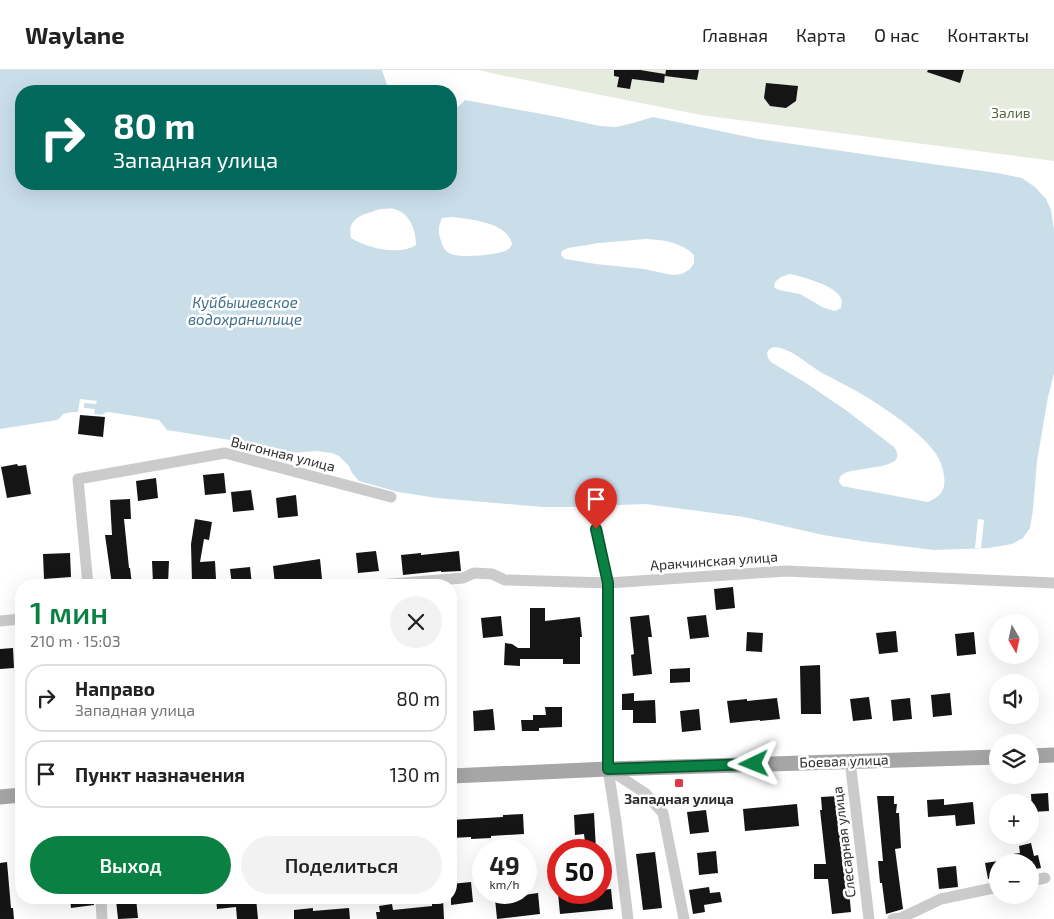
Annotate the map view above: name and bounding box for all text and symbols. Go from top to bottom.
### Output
text: Waylane [25,20,125,49]
text: Главная [702,24,768,46]
text: Карта [796,24,846,46]
text: О нас [874,24,919,46]
text: Контакты [947,24,1029,46]
text: 80 m [113,104,195,146]
park label: Залив [991,104,1031,121]
icon: right [30,105,95,170]
text: Западная улица [113,146,278,172]
water label: Куйбышевское водохранилище [188,293,302,328]
street label: Выгонная улица [229,432,337,475]
pin [575,478,617,529]
icon: arrive [582,485,610,513]
street label: Аракчинская улица [650,548,778,573]
text: 1 мин [30,594,108,630]
button: close [390,596,442,648]
north arrow [989,614,1039,664]
map controls [989,614,1039,904]
text: 210 m · 15:03 [30,631,121,650]
button: sound [989,674,1039,724]
text: Направо [75,677,155,700]
icon: right [32,684,60,712]
text: 80 m [396,687,440,710]
text: Западная улица [75,700,195,719]
button: layers [989,734,1039,784]
position arrow [727,737,779,789]
street label: Боевая улица [799,750,889,771]
icon: arrive [32,760,60,788]
text: Пункт назначения [75,763,245,786]
text: 130 m [390,763,440,786]
marker: Западная улица [673,777,685,789]
street label: Слесарная улица [828,785,859,899]
place label: Западная улица [624,790,734,807]
button: + [989,794,1039,844]
button: Выход [30,836,231,894]
button: Поделиться [241,836,442,894]
speed limit sign: 50 [547,839,612,904]
text: 49 [489,850,520,880]
button: − [989,854,1039,904]
text: km/h [490,877,519,891]

